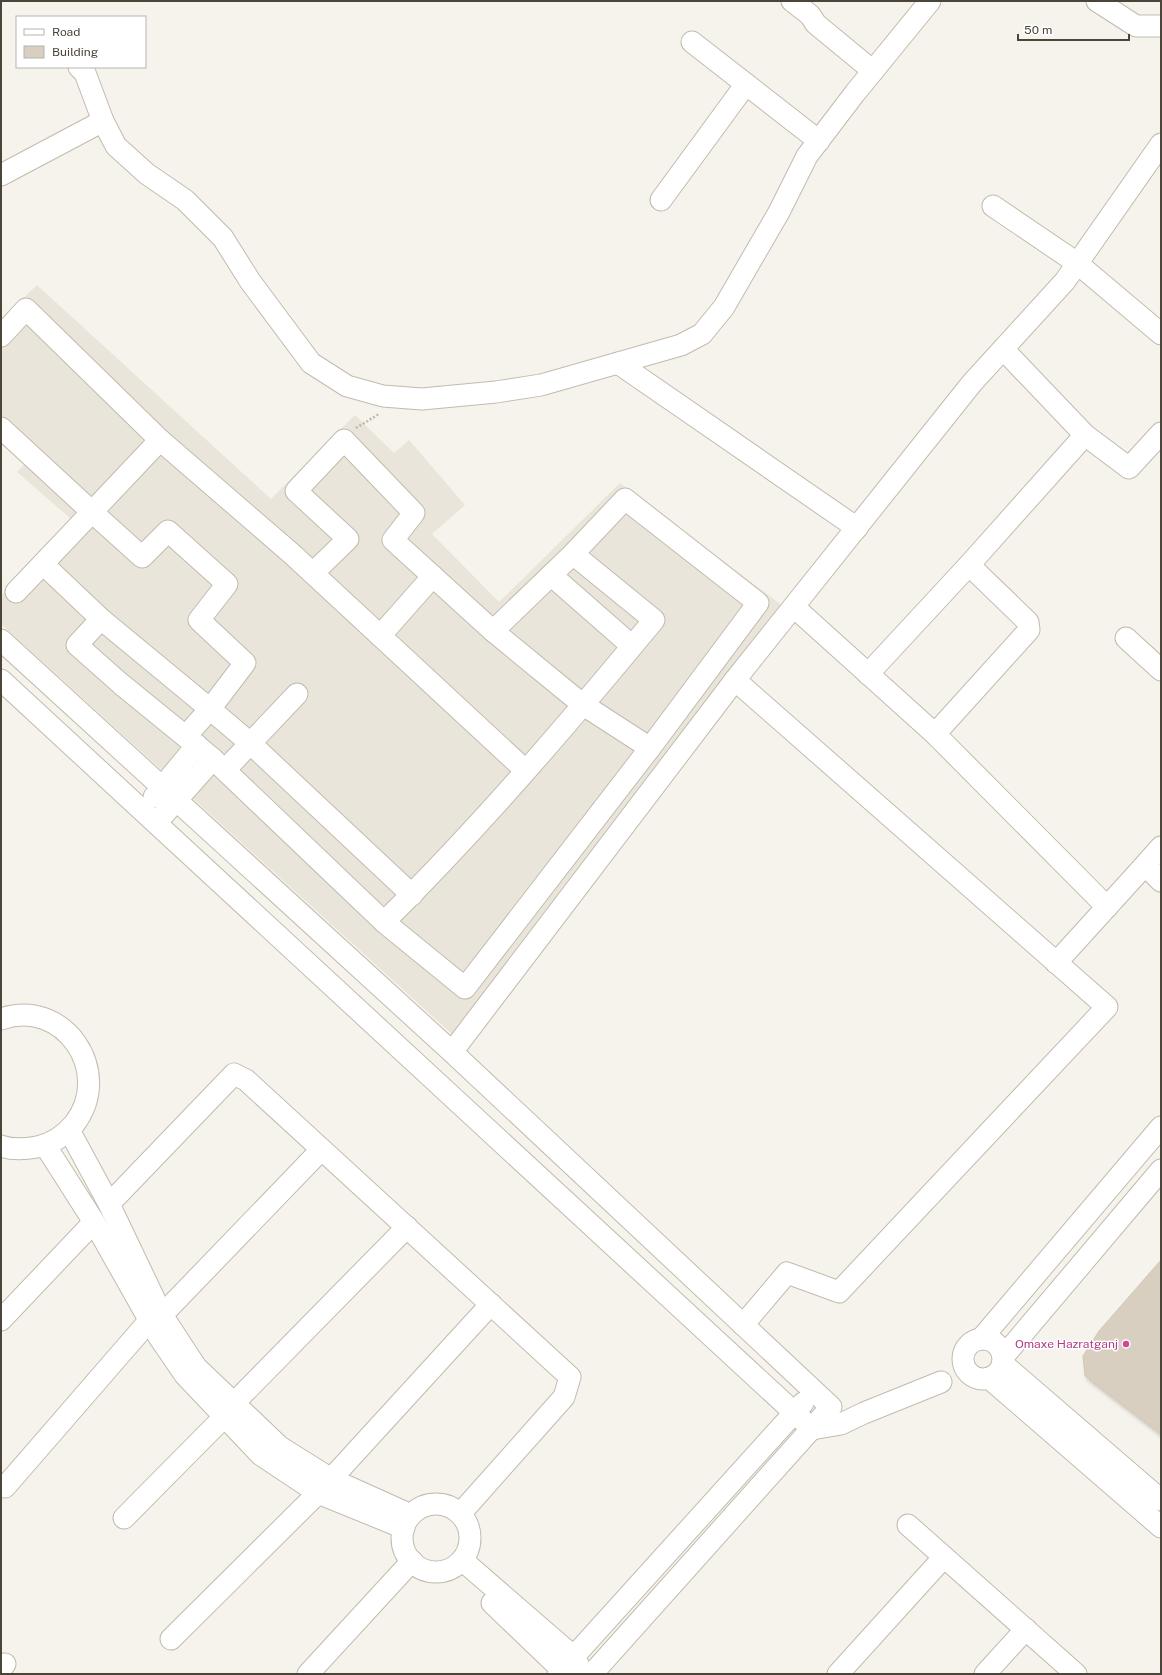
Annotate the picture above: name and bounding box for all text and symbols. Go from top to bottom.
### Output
legend [16,16,146,68]
scale bar [1018,16,1129,42]
text: 50 m [1024,23,1052,37]
text: Road [52,25,80,39]
text: Building [52,45,98,59]
place label: Omaxe Hazratganj [1015,1337,1118,1351]
marker: Omaxe Hazratganj [1121,1339,1131,1349]

